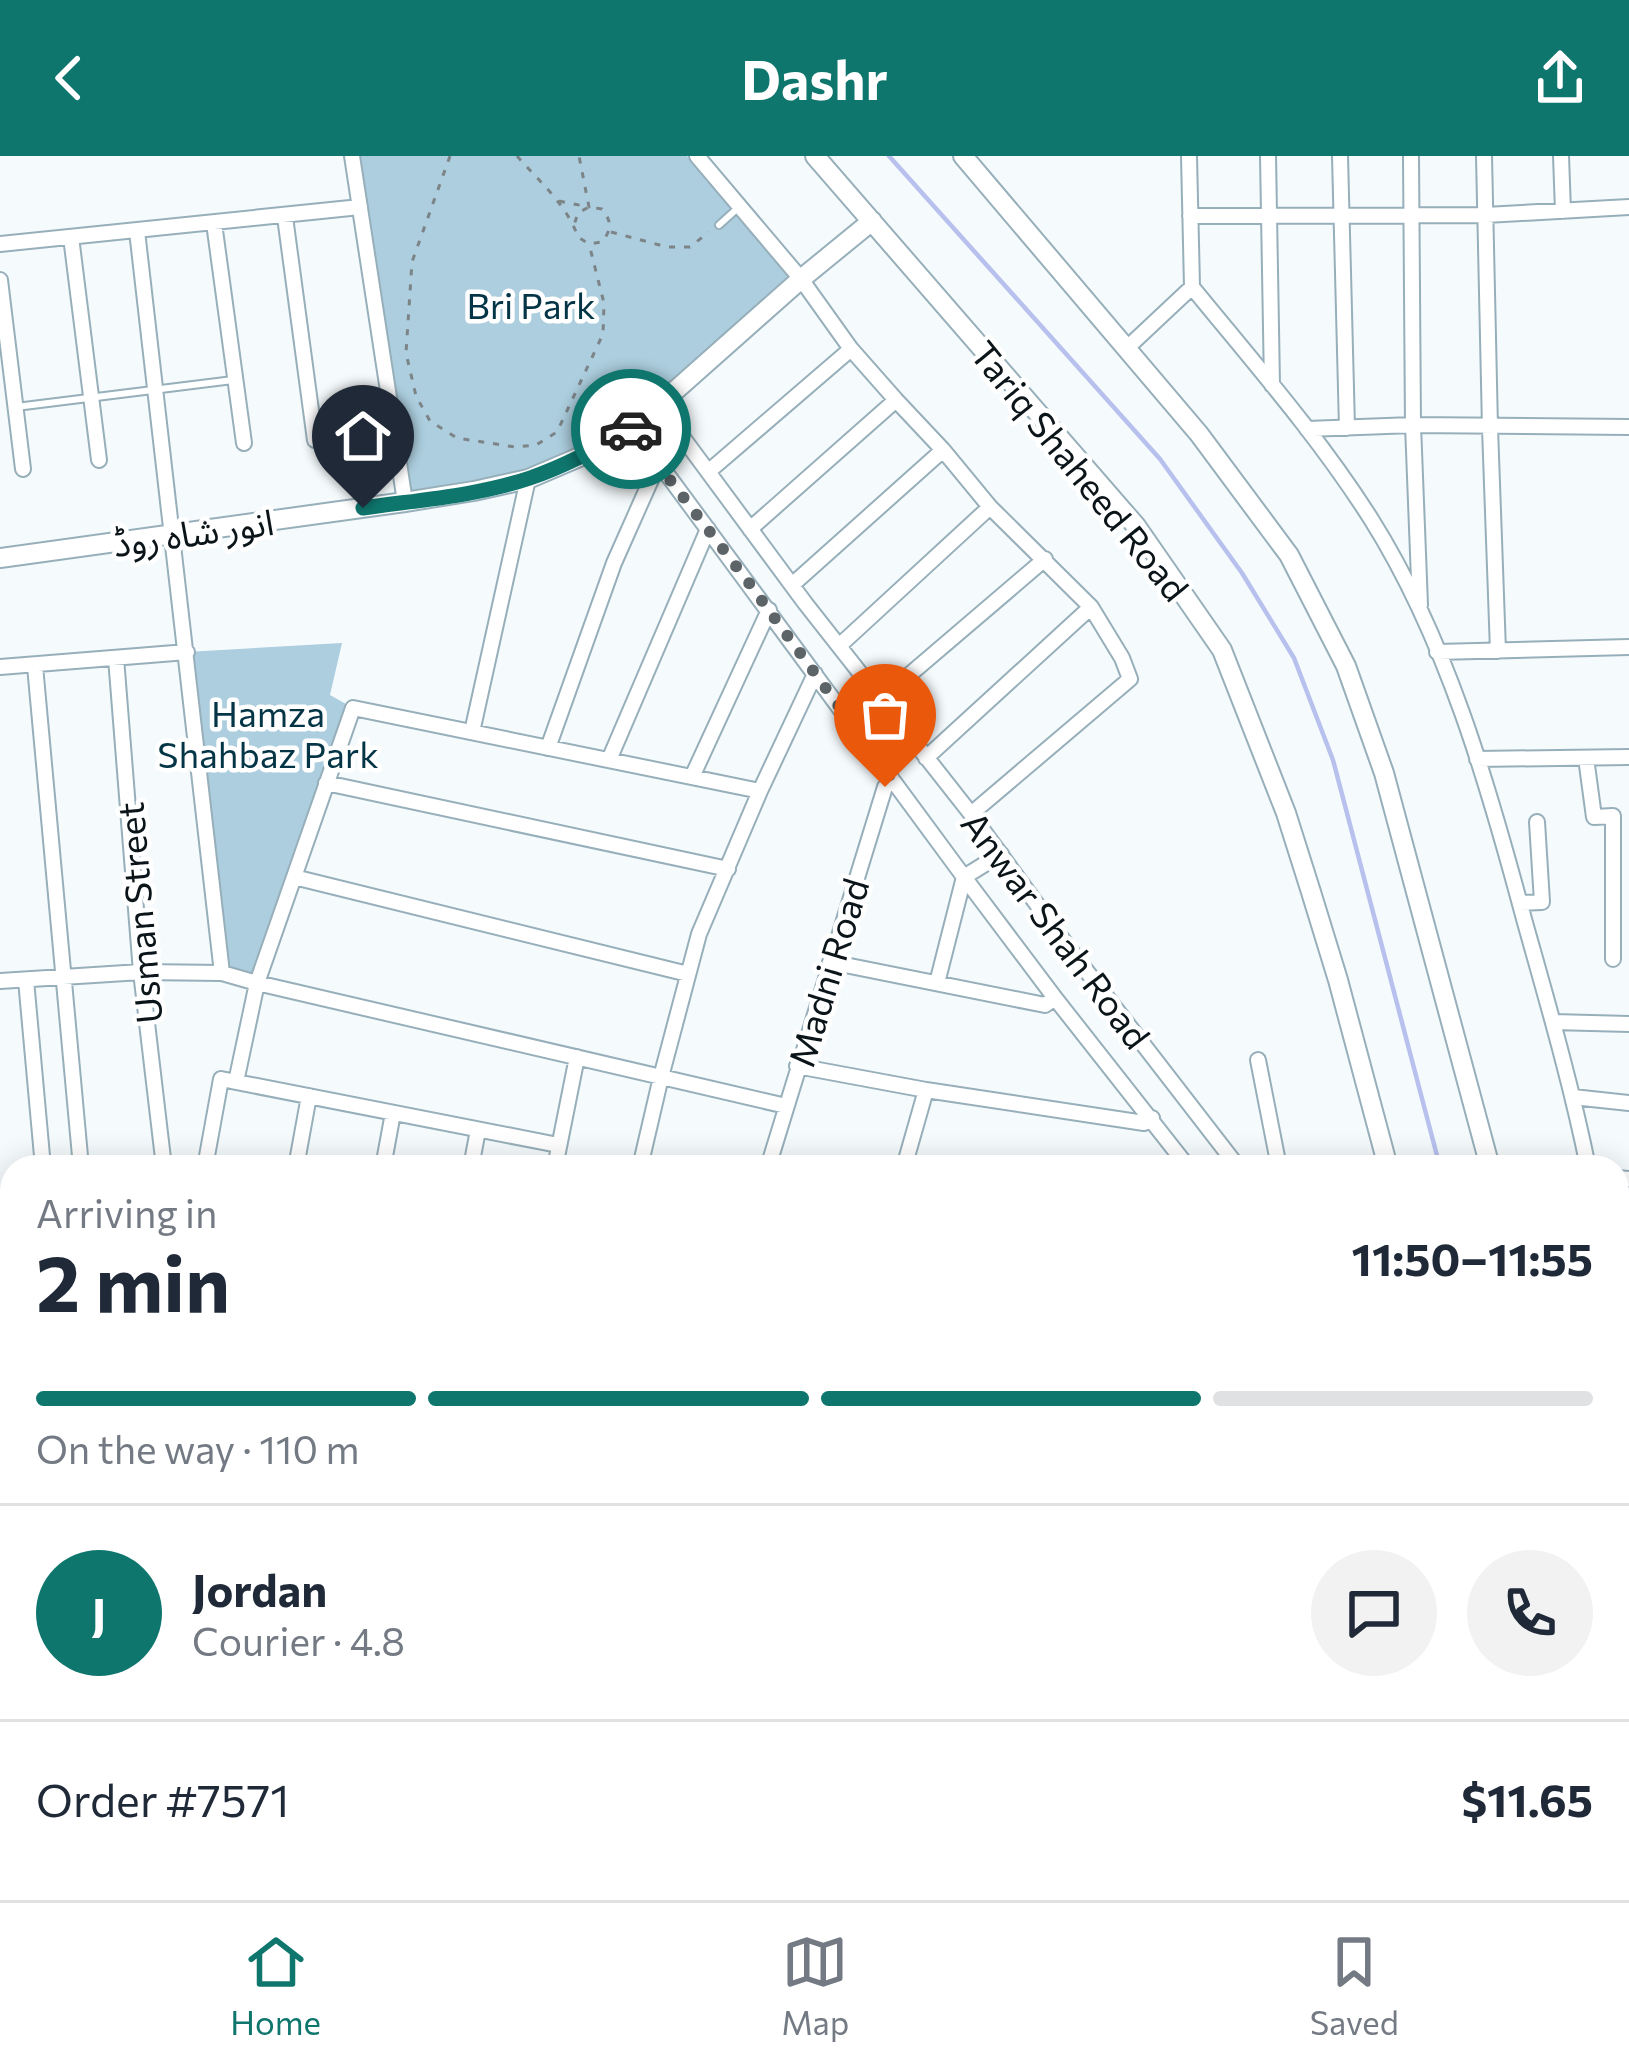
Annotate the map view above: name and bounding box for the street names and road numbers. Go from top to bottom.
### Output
street label: Tariq Shaheed Road [963,331,1199,609]
street label: انور شاہ روڈ [110,498,277,566]
street label: Usman Street [106,800,170,1026]
street label: Anwar Shah Road [953,802,1161,1056]
street label: Madni Road [778,873,876,1071]

